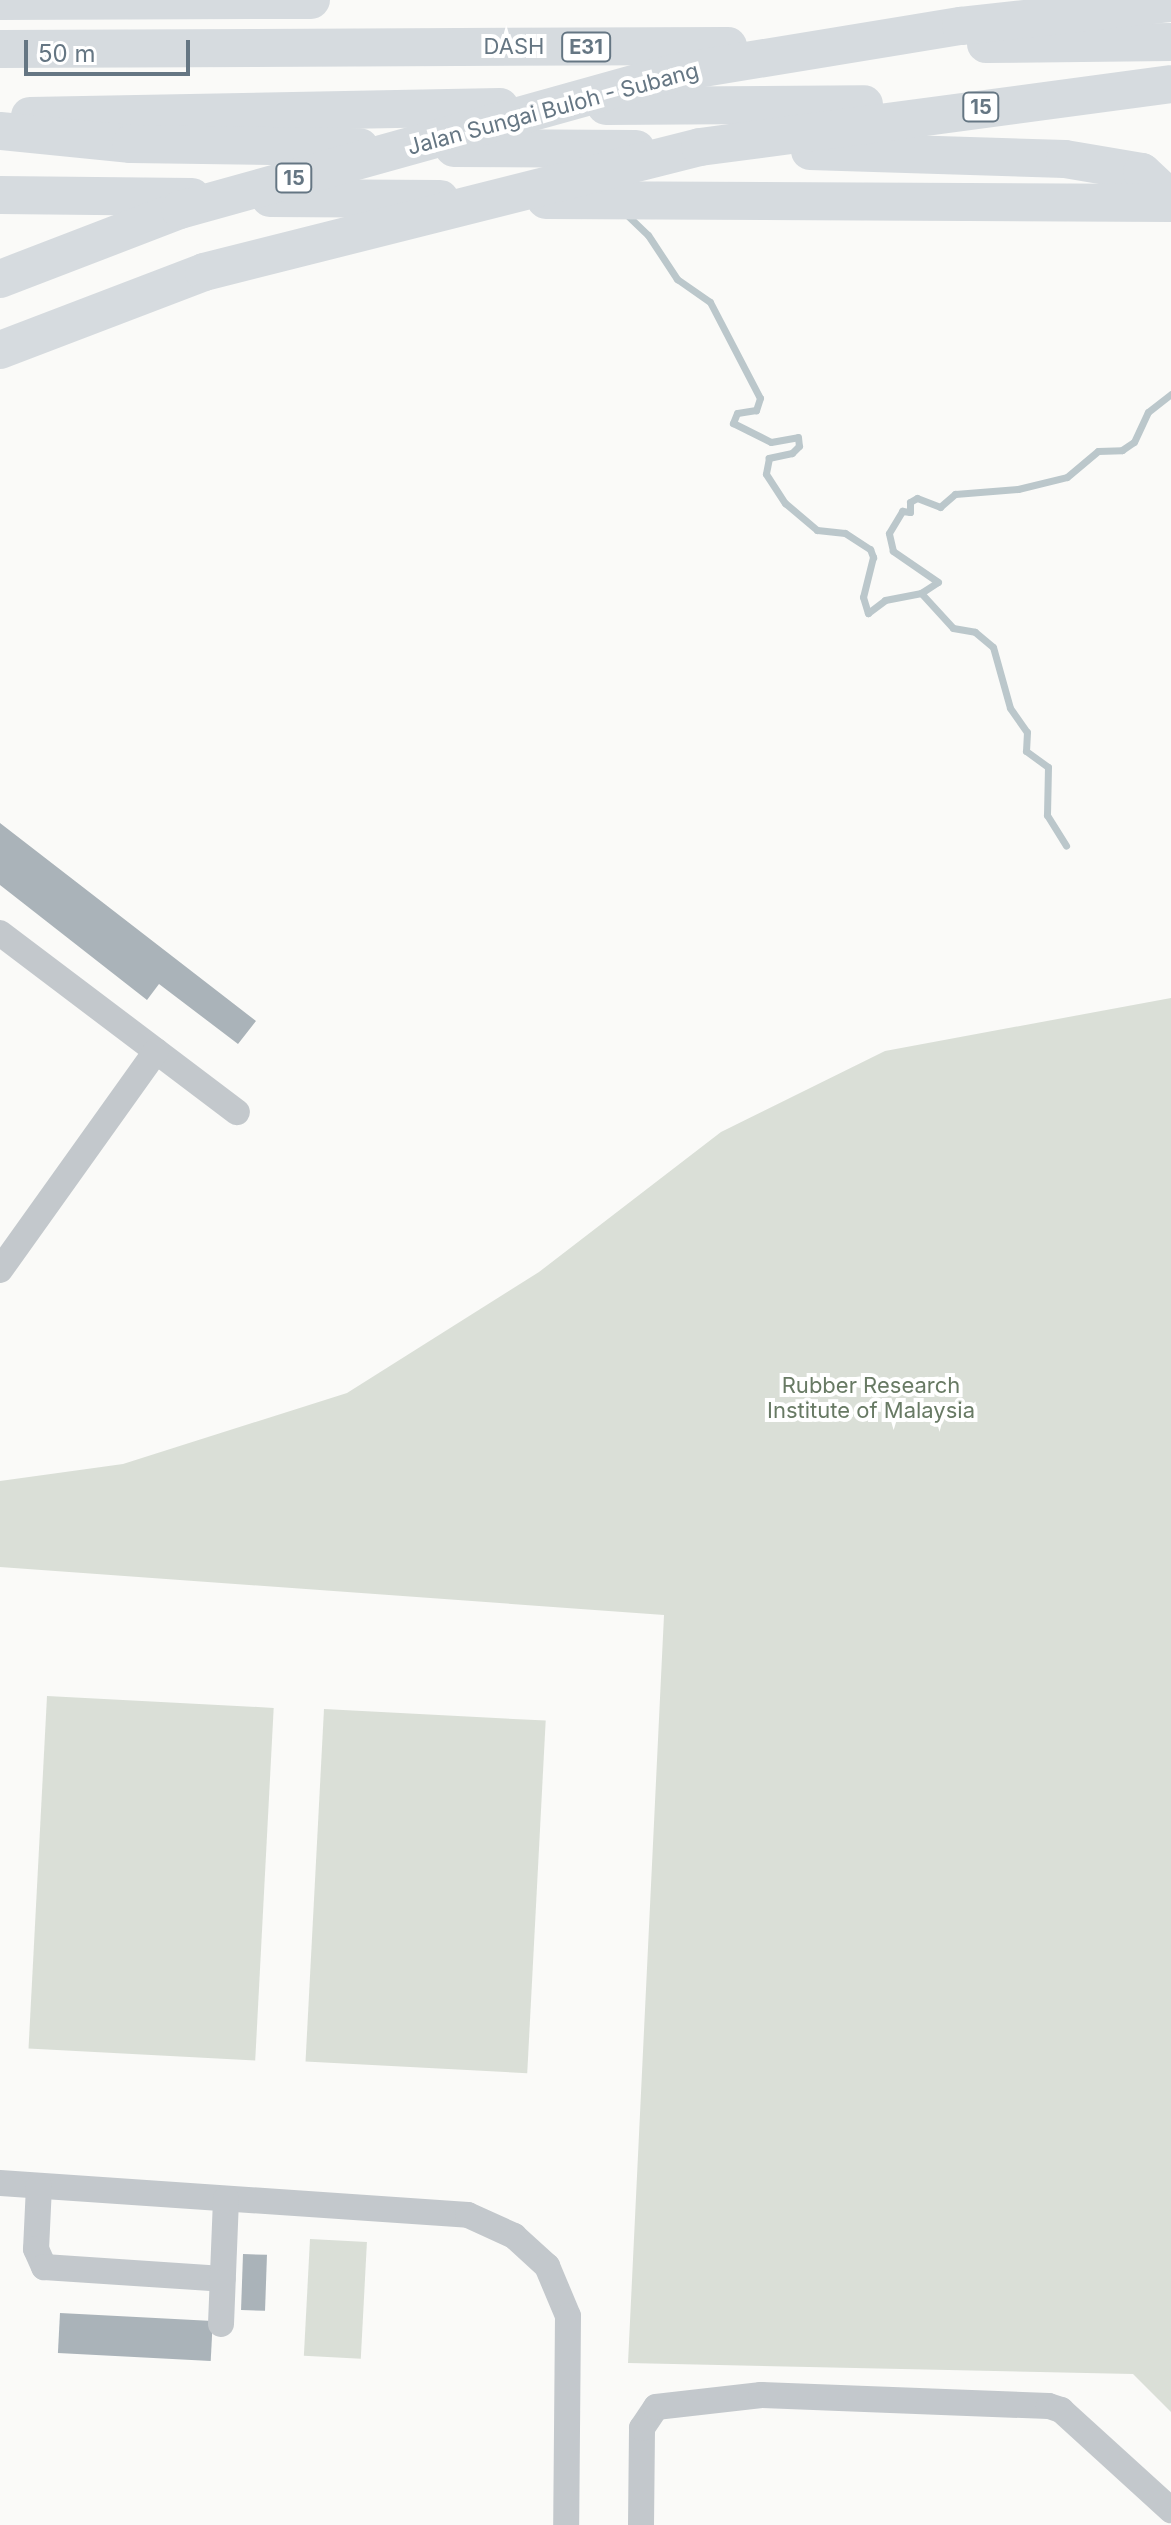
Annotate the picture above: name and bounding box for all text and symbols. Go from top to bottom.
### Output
scale bar [28,24,194,74]
road number: E31 [560,31,612,63]
street label: DASH [484,34,544,60]
text: 50 m [38,39,96,68]
street label: Jalan Sungai Buloh - Subang [405,57,701,161]
road number: 15 [961,91,1001,123]
road number: 15 [274,162,314,194]
park label: Rubber Research Institute of Malaysia [767,1372,975,1424]

